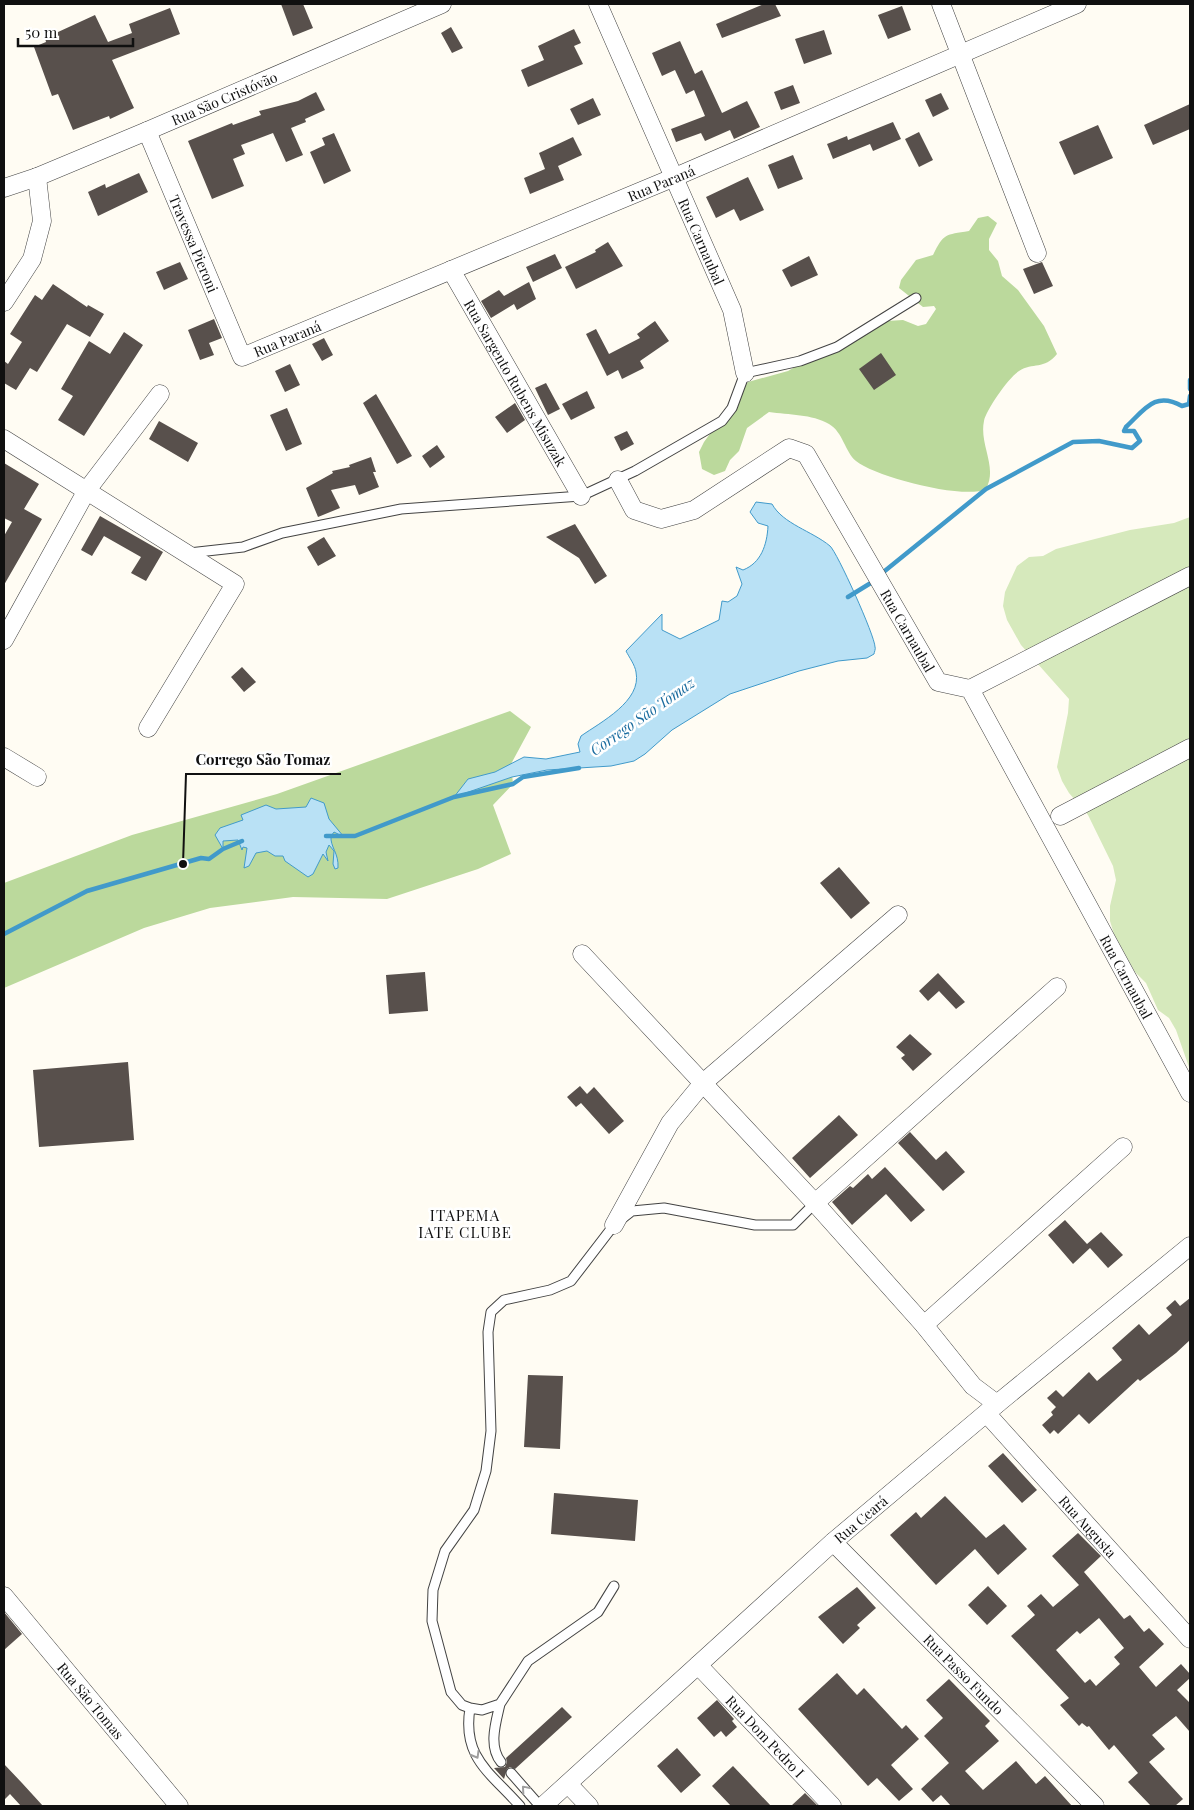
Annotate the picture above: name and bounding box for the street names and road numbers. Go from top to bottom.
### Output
street label: Rua São Cristóvão [168,67,280,129]
street label: Rua Paraná [625,160,698,205]
street label: Travessa Pieroni [165,192,223,295]
street label: Rua Carnaubal [675,195,729,288]
street label: Rua Sargento Rubens Misuzak [460,296,571,470]
street label: Rua Paraná [251,316,324,361]
street label: Rua Carnaubal [877,586,940,675]
street label: Rua Carnaubal [1096,931,1157,1022]
street label: Rua Ceará [830,1491,891,1547]
street label: Rua Augusta [1055,1491,1121,1561]
street label: Rua Passo Fundo [920,1629,1009,1719]
street label: Rua São Tomas [54,1658,129,1743]
street label: Rua Dom Pedro I [722,1691,809,1781]

